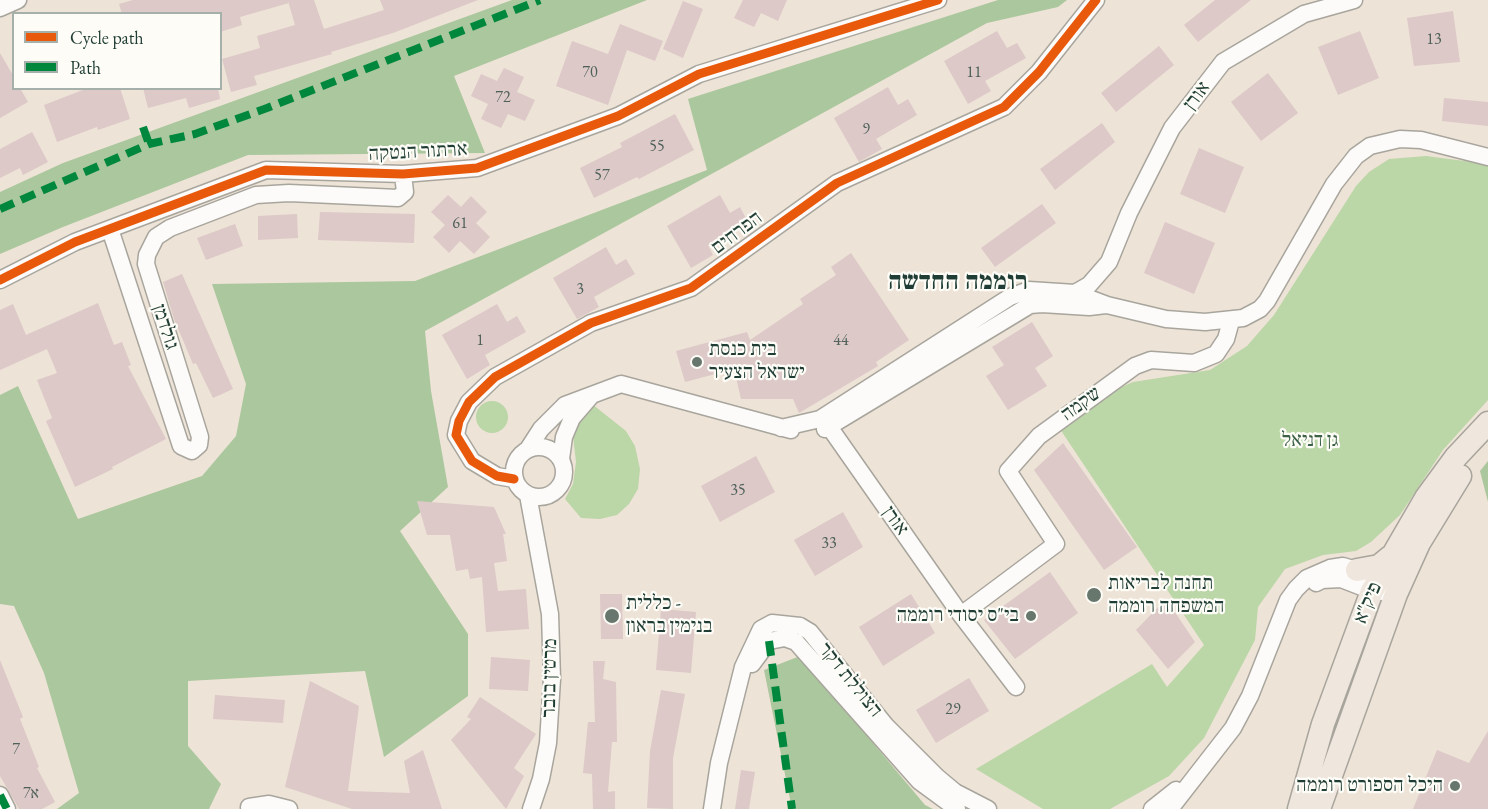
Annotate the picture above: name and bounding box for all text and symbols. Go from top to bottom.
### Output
legend [12,12,222,90]
text: Cycle path [70,26,144,49]
house number: 13 [1426,30,1442,50]
text: Path [70,56,101,79]
house number: 70 [582,63,598,83]
house number: 11 [966,63,982,83]
street label: אורן [1178,77,1216,115]
house number: 72 [495,88,511,108]
house number: 9 [862,120,870,140]
street label: ארתור הנטקה [368,137,468,167]
house number: 55 [649,137,665,157]
house number: 57 [594,166,610,186]
street label: הפרחים [707,206,767,260]
house number: 61 [452,214,468,234]
district label: רוממה החדשה [888,266,1028,298]
house number: 3 [576,280,584,300]
street label: גולדמן [146,301,184,353]
house number: 1 [476,331,484,351]
house number: 44 [833,331,849,351]
place label: בית כנסת ישראל הצעיר [709,338,805,385]
marker: בית כנסת ישראל הצעיר [690,355,704,369]
street label: שקמה [1056,381,1106,427]
park label: גן דניאל [1282,429,1338,453]
house number: 35 [730,481,746,501]
street label: אורן [877,502,913,540]
house number: 33 [821,534,837,554]
place label: תחנה לבריאות המשפחה רוממה [1108,572,1224,619]
street label: פיק"א [1349,579,1387,627]
marker: תחנה לבריאות המשפחה רוממה [1085,586,1103,604]
place label: כללית - בנימין בראון [626,592,712,639]
place label: בי"ס יסודי רוממה [896,604,1019,628]
marker: כללית - בנימין בראון [603,607,621,625]
marker: בי"ס יסודי רוממה [1024,609,1038,623]
street label: מרטין בובר [537,638,563,718]
street label: הצוללת דקר [813,638,887,722]
house number: 29 [945,700,961,720]
house number: 7 [12,740,20,760]
place label: היכל הספורט רוממה [1296,774,1443,798]
marker: היכל הספורט רוממה [1448,779,1462,793]
house number: 7א [23,784,39,804]

